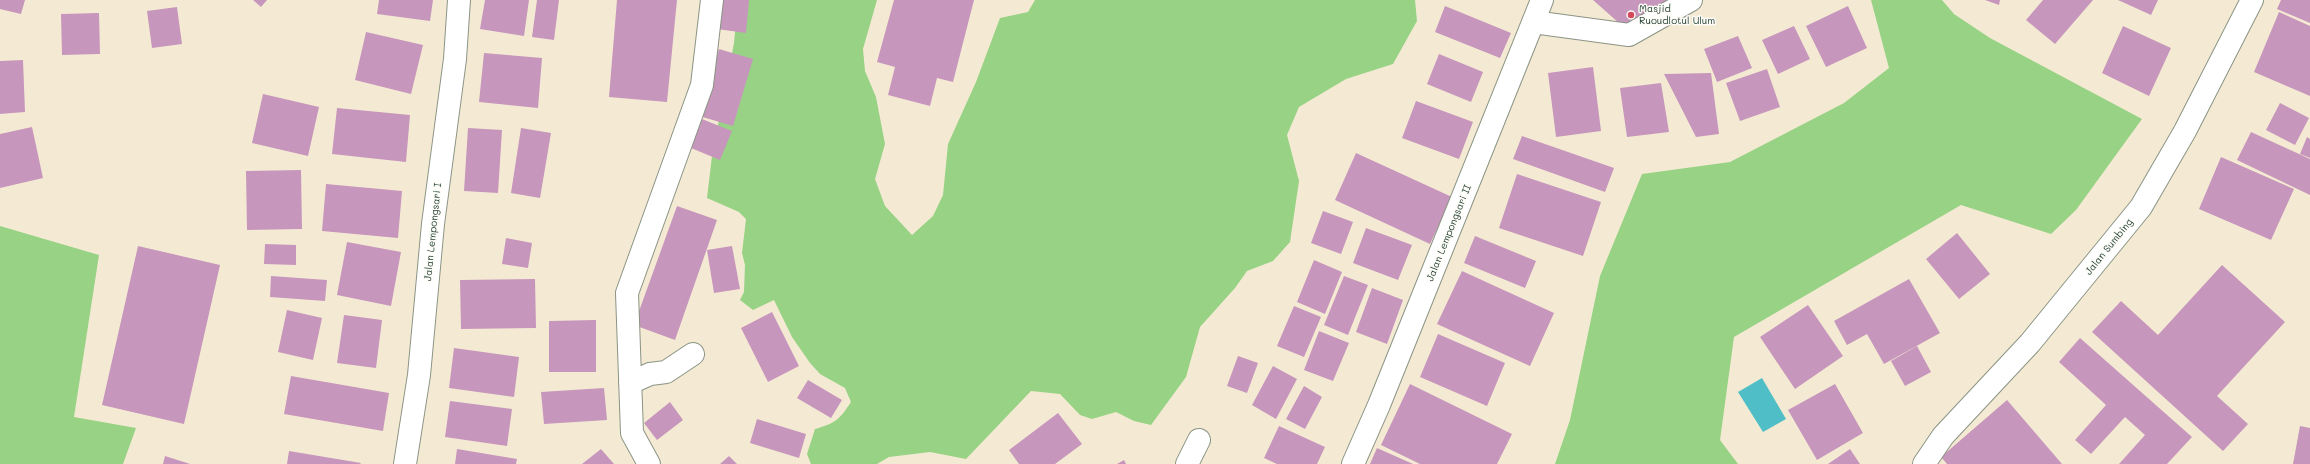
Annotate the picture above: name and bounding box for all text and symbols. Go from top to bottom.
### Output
place label: Masjid Ruoudlotul Ulum [1639,3,1715,26]
marker: Masjid Ruoudlotul Ulum [1626,10,1636,20]
street label: Jalan Lempongsari I [422,182,444,282]
street label: Jalan Lempongsari II [1424,183,1474,283]
street label: Jalan Sumbing [2083,216,2135,278]

